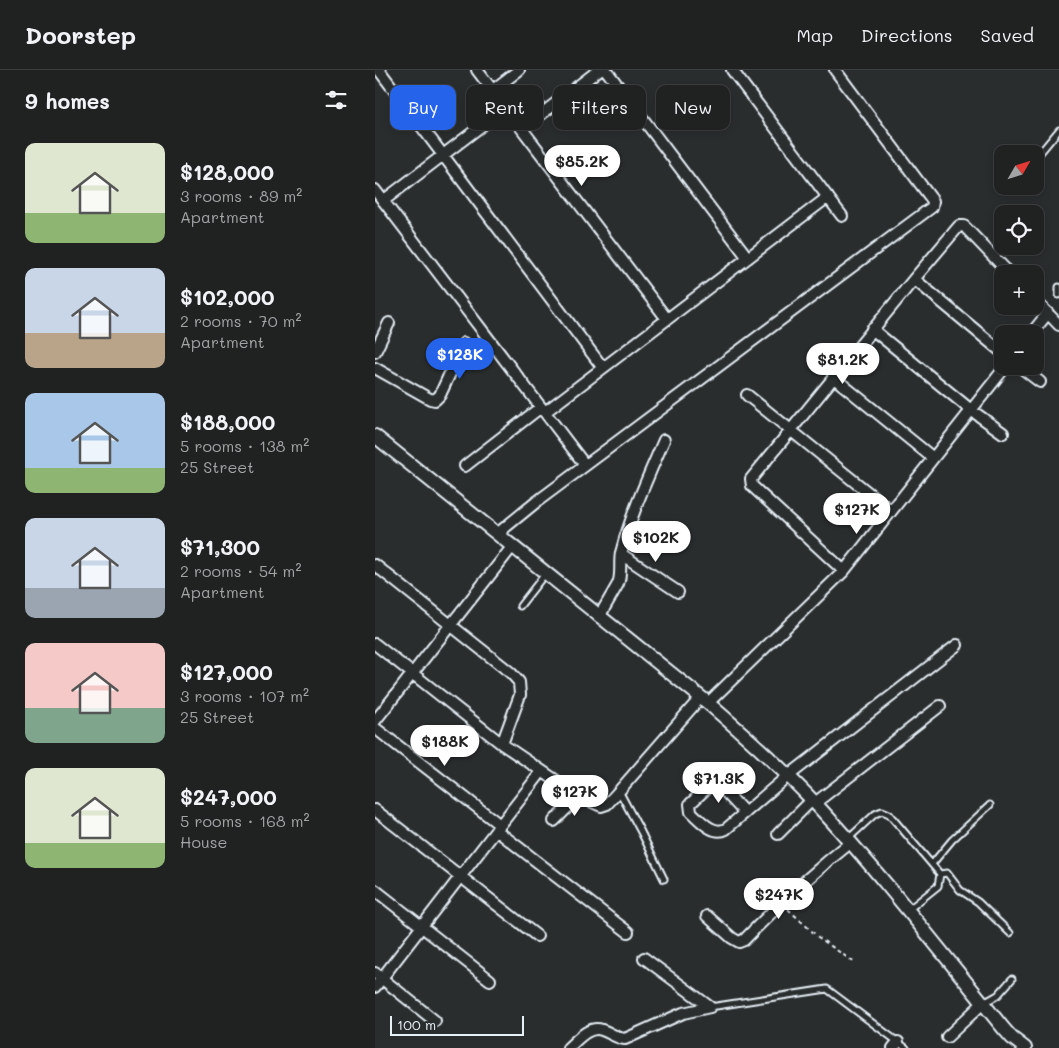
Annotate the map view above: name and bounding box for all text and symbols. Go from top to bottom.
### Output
text: Doorstep [25,19,136,50]
text: Map [796,23,833,47]
text: Directions [861,23,953,47]
text: Saved [981,23,1034,47]
chip: Buy [390,85,456,130]
chip: Rent [466,85,543,130]
chip: Filters [553,85,646,130]
chip: New [656,85,730,130]
icon: filters [322,86,350,114]
text: 9 homes [25,87,110,114]
pin: $85.2K [541,144,623,187]
north arrow [994,145,1044,195]
map controls [994,145,1044,375]
text: $85.2K [555,150,609,171]
text: $128,000 [180,158,274,185]
icon: home [65,163,125,223]
text: 3 rooms · 89 m² [180,185,302,206]
button: locate [994,205,1044,255]
text: Apartment [180,206,265,227]
button: + [994,265,1044,315]
text: $102,000 [180,283,274,310]
icon: home [65,288,125,348]
text: 2 rooms · 70 m² [180,310,301,331]
button: − [994,325,1044,375]
text: Apartment [180,331,265,352]
pin: $128K [425,338,495,380]
pin: $81.2K [802,342,884,385]
text: $128K [437,343,483,364]
text: $81.2K [817,348,869,369]
text: $188,000 [180,408,275,435]
icon: home [65,413,125,473]
text: 5 rooms · 138 m² [180,435,309,456]
text: 25 Street [180,456,254,477]
pin: $127K [822,492,892,535]
text: $127K [834,498,880,519]
pin: $102K [621,520,691,563]
text: $102K [633,526,679,547]
text: $71,300 [180,533,260,560]
icon: home [65,538,125,598]
text: 2 rooms · 54 m² [180,560,301,581]
text: Apartment [180,581,265,602]
text: $127,000 [180,658,273,685]
icon: home [65,663,125,723]
text: 3 rooms · 107 m² [180,685,309,706]
text: 25 Street [180,706,254,727]
pin: $188K [410,724,480,767]
text: $188K [421,730,469,751]
pin: $71.3K [678,762,760,804]
text: $71.3K [694,767,744,788]
pin: $127K [540,774,610,817]
text: $127K [552,780,598,801]
text: $247,000 [180,783,277,810]
icon: home [65,788,125,848]
text: 5 rooms · 168 m² [180,810,310,831]
text: House [180,831,227,852]
pin: $247K [744,878,814,920]
text: $247K [755,883,803,904]
scale bar [390,1013,524,1036]
text: 100 m [397,1015,436,1034]

